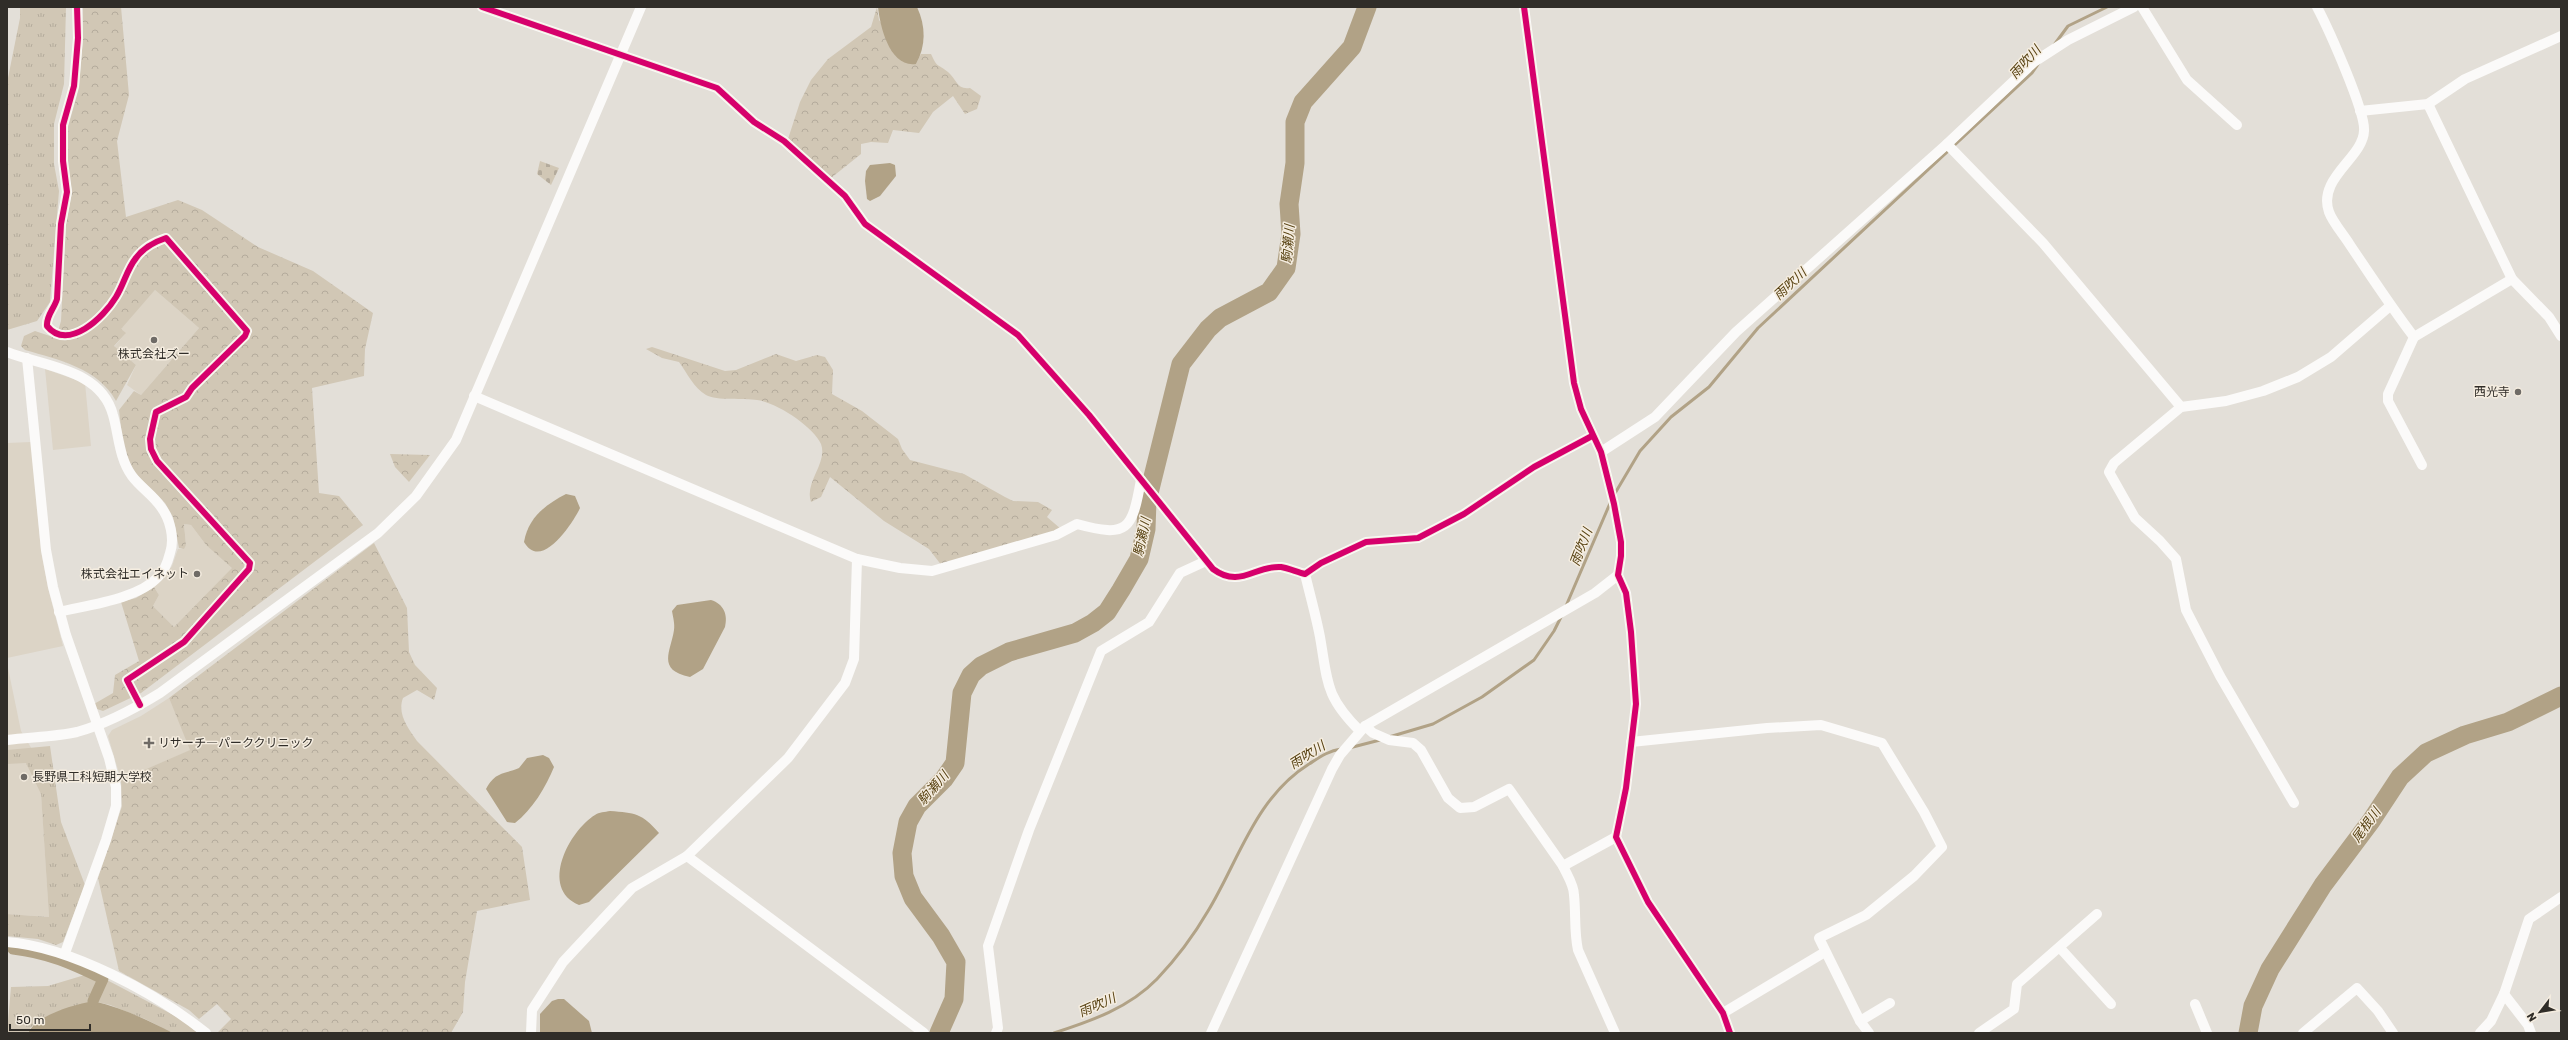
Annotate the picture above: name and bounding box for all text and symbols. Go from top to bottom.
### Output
water label: 雨吹川 [2006,41,2045,82]
water label: 駒瀬川 [1279,222,1297,264]
water label: 雨吹川 [1771,264,1811,303]
marker: 株式会社ズー [149,335,159,345]
place label: 株式会社ズー [118,347,190,361]
place label: 西光寺 [2474,385,2510,399]
marker: 西光寺 [2513,387,2523,397]
water label: 駒瀬川 [1131,514,1154,558]
water label: 雨吹川 [1567,524,1596,568]
place label: 株式会社エイネット [81,567,189,581]
marker: 株式会社エイネット [192,569,202,579]
place label: リサーチ―パーククリニック [158,736,314,750]
marker: リサーチ―パーククリニック [143,737,155,749]
water label: 雨吹川 [1286,737,1329,772]
water label: 駒瀬川 [915,767,953,808]
place label: 長野県工科短期大学校 [32,770,152,784]
marker: 長野県工科短期大学校 [19,772,29,782]
water label: 尾根川 [2348,803,2385,845]
water label: 雨吹川 [1076,989,1120,1020]
north arrow [2520,992,2560,1032]
scale bar [10,1006,90,1032]
text: N [2524,1010,2539,1024]
text: 50 m [16,1013,44,1027]

